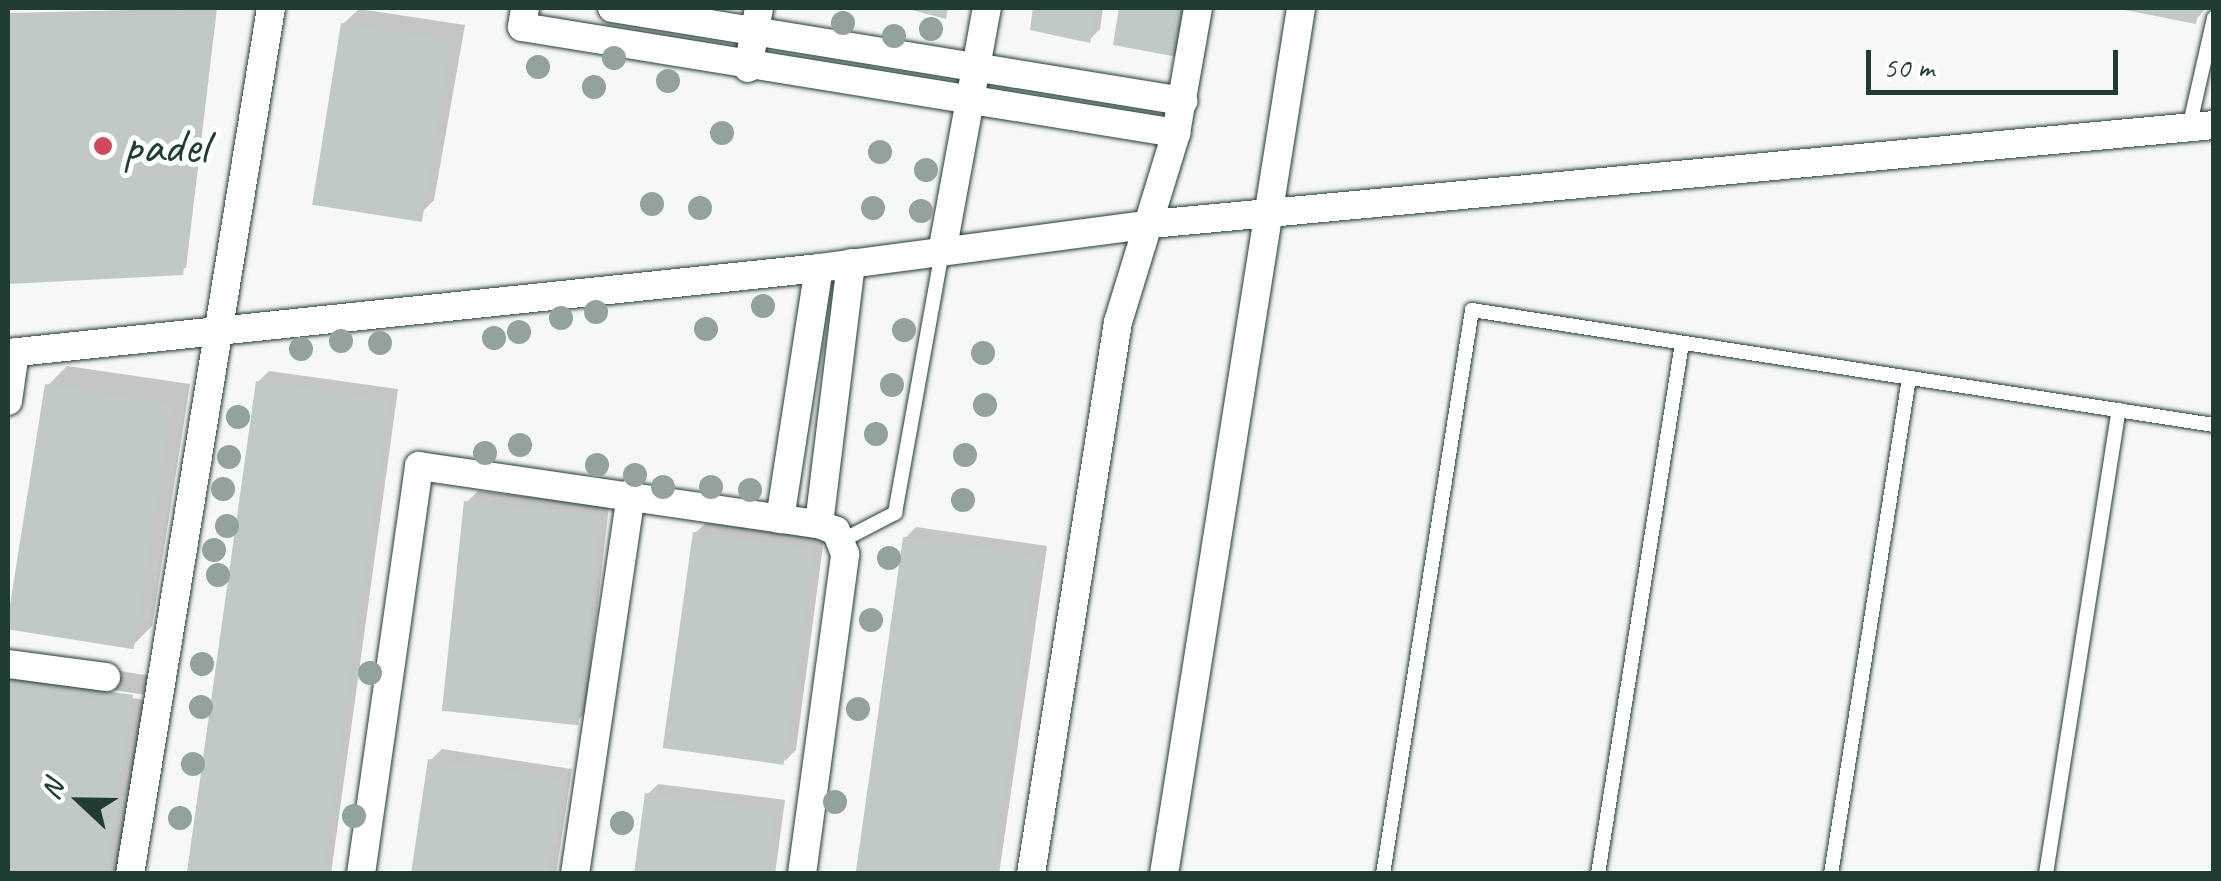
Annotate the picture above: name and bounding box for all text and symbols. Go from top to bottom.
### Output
scale bar [1871,30,2124,92]
text: 50 m [1883,48,1934,86]
place label: padel [123,116,208,176]
marker: padel [92,135,114,157]
north arrow [30,751,130,851]
text: N [32,775,71,804]

